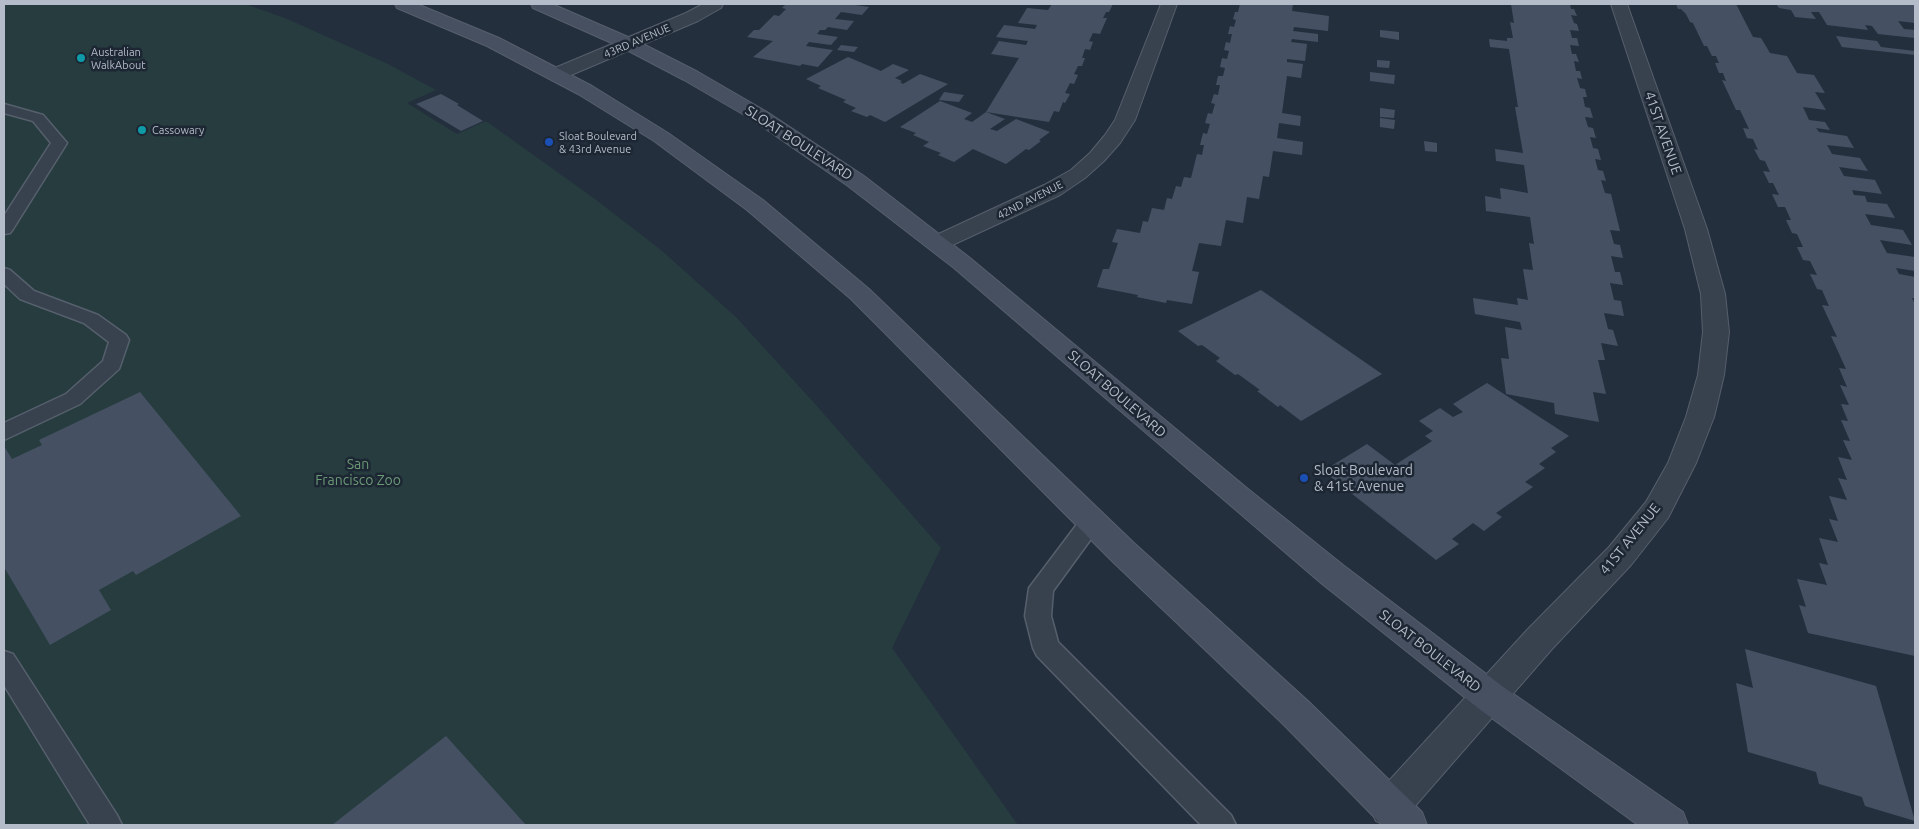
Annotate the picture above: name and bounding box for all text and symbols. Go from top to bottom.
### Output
street label: 43RD AVENUE [602,21,672,61]
place label: Australian WalkAbout [91,45,146,71]
marker: Australian WalkAbout [75,52,87,64]
street label: 41ST AVENUE [1641,89,1685,177]
street label: SLOAT BOULEVARD [742,102,856,184]
place label: Cassowary [152,123,204,137]
marker: Cassowary [136,124,148,136]
place label: Sloat Boulevard & 43rd Avenue [559,129,637,155]
marker: Sloat Boulevard & 43rd Avenue [543,136,555,148]
street label: 42ND AVENUE [995,178,1065,222]
street label: SLOAT BOULEVARD [1065,347,1169,441]
park label: San Francisco Zoo [315,456,401,488]
place label: Sloat Boulevard & 41st Avenue [1314,462,1413,494]
marker: Sloat Boulevard & 41st Avenue [1298,472,1310,484]
street label: 41ST AVENUE [1596,500,1664,578]
street label: SLOAT BOULEVARD [1376,606,1484,696]

